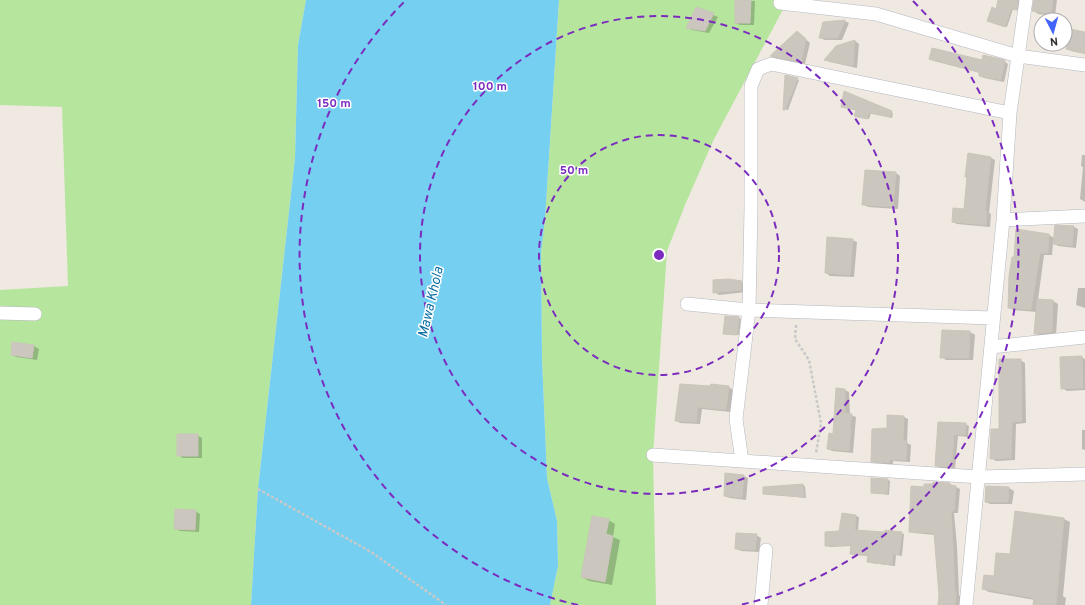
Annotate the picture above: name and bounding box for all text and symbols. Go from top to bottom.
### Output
north arrow [1033,12,1073,52]
text: N [1049,34,1059,48]
text: 100 m [473,79,507,95]
text: 150 m [317,96,351,112]
text: 50 m [560,163,588,179]
centre of rings [652,248,666,262]
water label: Mawa Khola [415,265,448,339]

